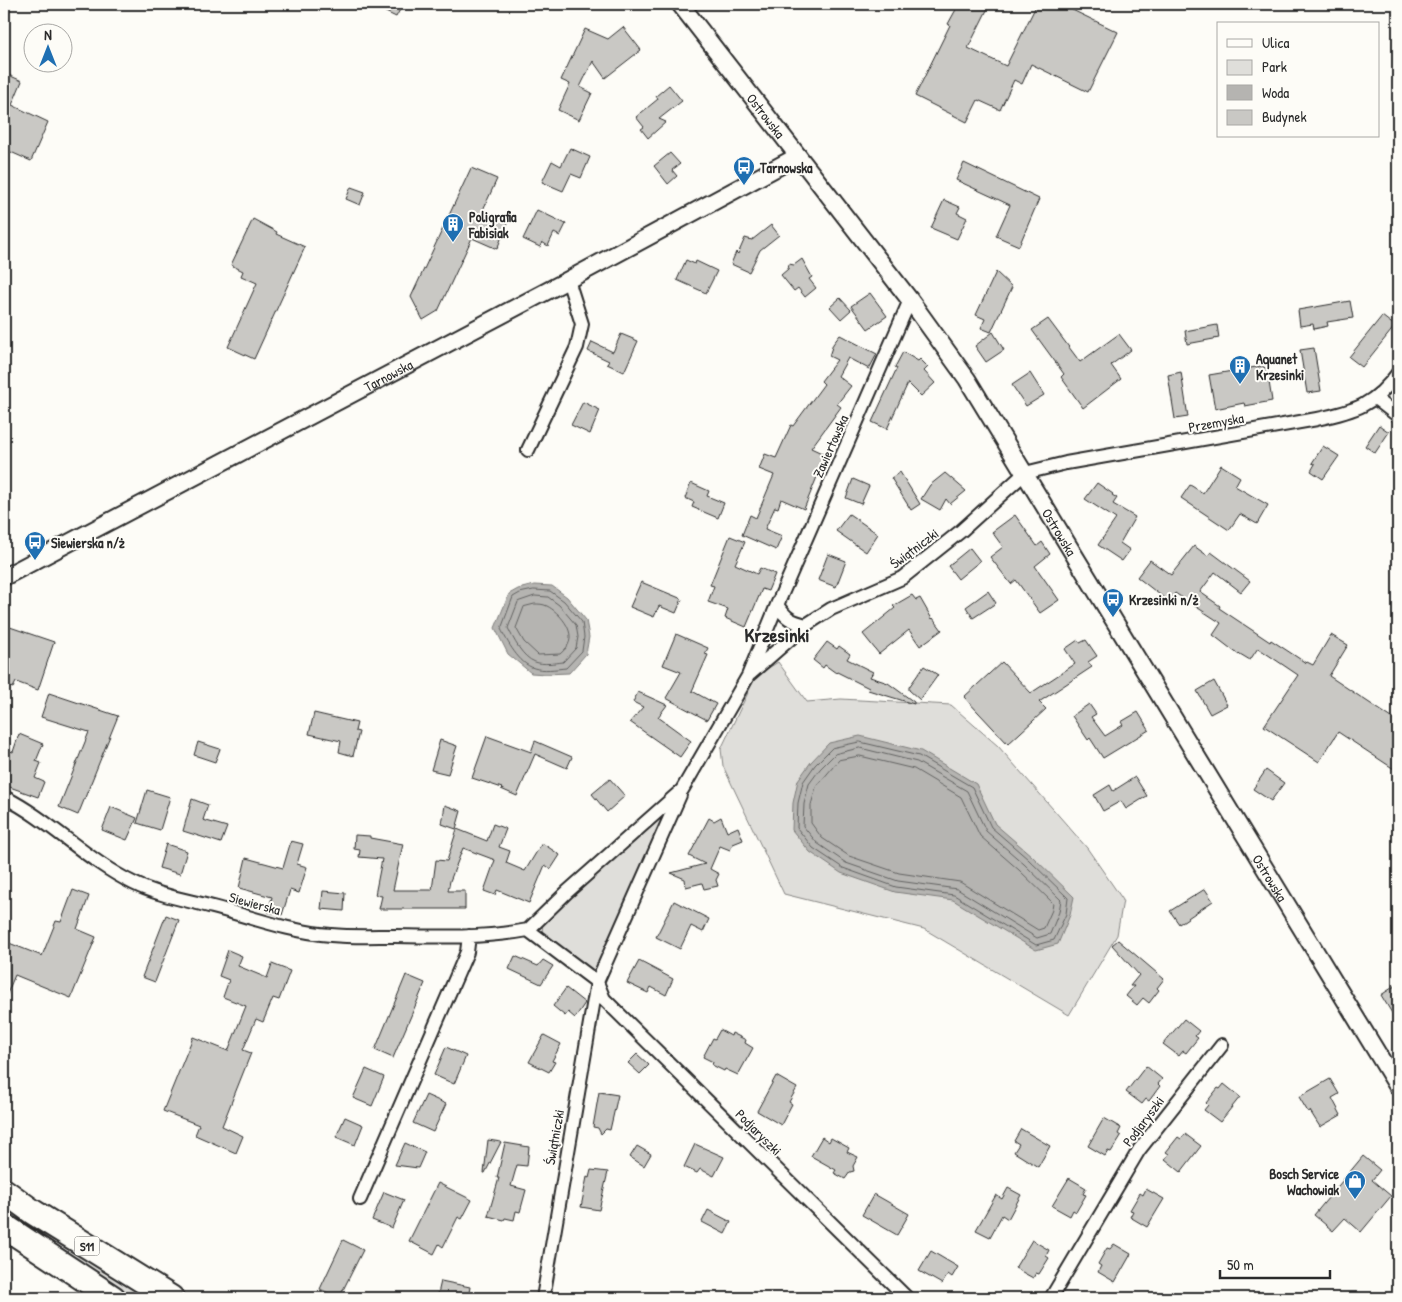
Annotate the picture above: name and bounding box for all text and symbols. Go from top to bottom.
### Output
north arrow [22,22,72,72]
legend [1217,22,1380,138]
text: N [44,25,52,44]
text: Ulica [1262,32,1289,53]
text: Park [1262,56,1287,77]
text: Woda [1262,82,1289,103]
street label: Ostrowska [743,89,790,142]
text: Budynek [1262,106,1307,127]
bus stop icon: Tarnowska [732,155,756,186]
place label: Tarnowska [759,158,813,177]
place label: Poligrafia Fabisiak [468,207,517,242]
building icon: Poligrafia Fabisiak [441,212,465,243]
place label: Aquanet Krzesinki [1256,349,1304,384]
street label: Tarnowska [360,354,416,395]
building icon: Aquanet Krzesinki [1228,354,1252,385]
street label: Przemyska [1187,408,1246,437]
street label: Zawiertowska [808,411,852,480]
street label: Ostrowska [1038,504,1082,559]
street label: Świątniczki [886,524,942,572]
bus stop icon: Siewierska n/ż [23,530,47,561]
place label: Siewierska n/ż [51,533,125,552]
bus stop icon: Krzesinki n/ż [1101,587,1125,618]
place label: Krzesinki n/ż [1129,590,1199,609]
district label: Krzesinki [744,622,810,648]
street label: Ostrowska [1249,850,1292,905]
street label: Siewierska [227,887,283,919]
street label: Podjaryszki [1118,1092,1169,1151]
street label: Podjaryszki [731,1105,786,1160]
street label: Świątniczki [540,1108,568,1166]
place label: Bosch Service Wachowiak [1269,1164,1339,1199]
shop icon: Bosch Service Wachowiak [1343,1169,1367,1200]
road number: S11 [74,1236,100,1256]
scale bar [1220,1247,1330,1279]
text: 50 m [1227,1254,1254,1275]

